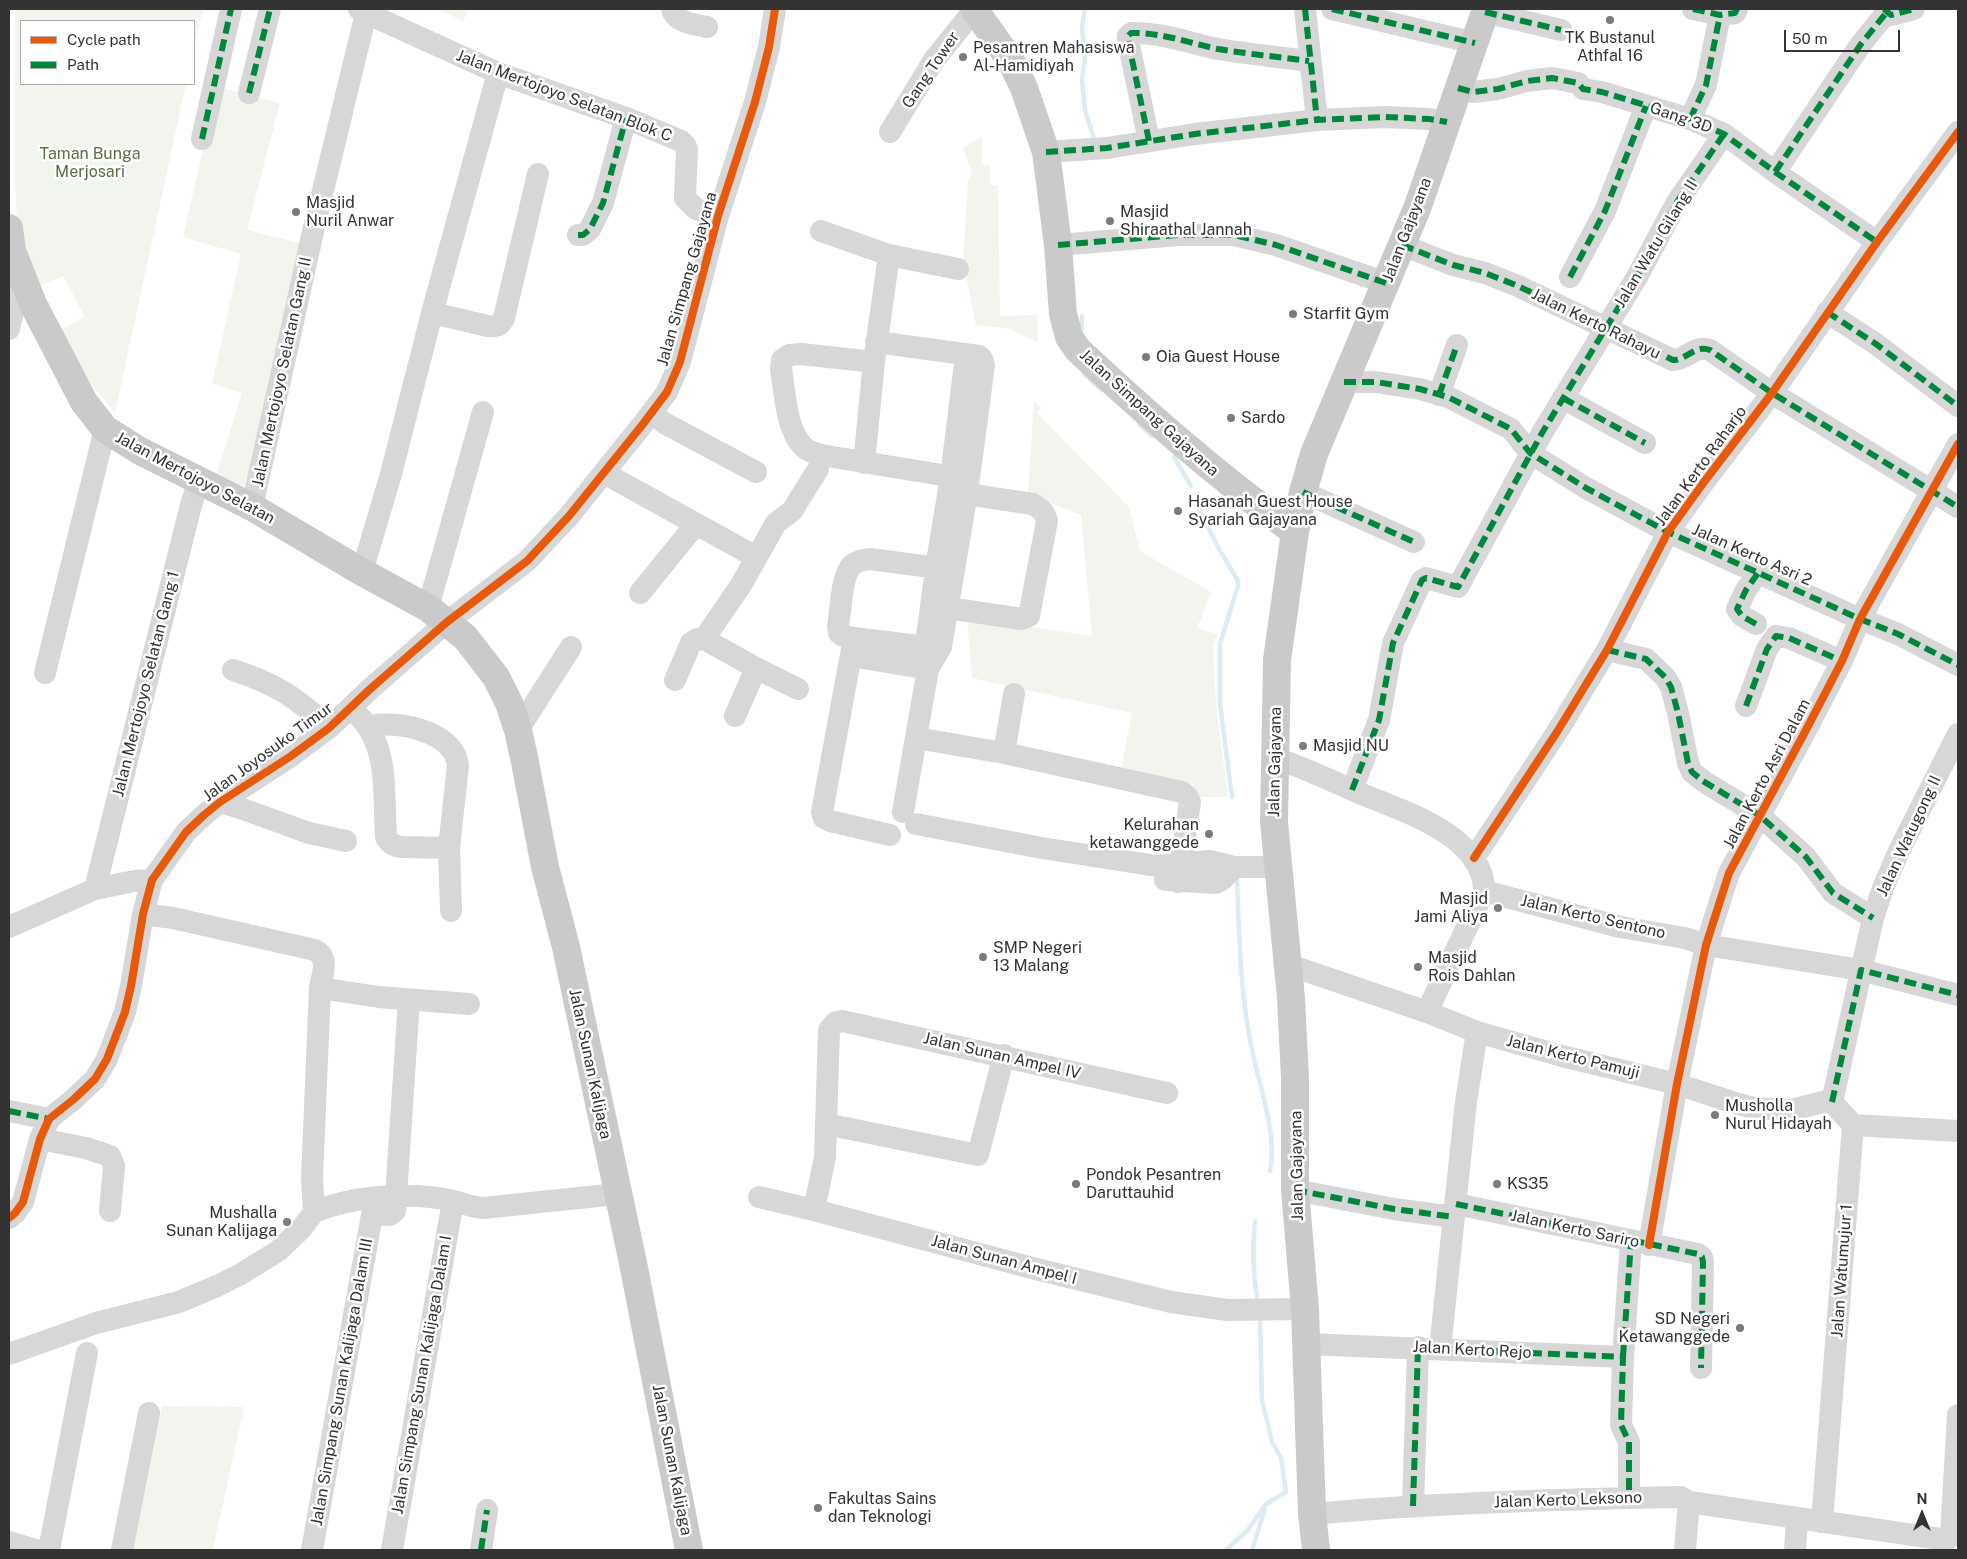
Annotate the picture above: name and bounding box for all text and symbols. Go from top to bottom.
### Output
marker: TK Bustanul Athfal 16 [1604,14,1616,26]
legend [20,20,195,85]
scale bar [1787,20,1903,52]
street label: Gang Tower [898,28,964,112]
place label: TK Bustanul Athfal 16 [1565,28,1655,66]
text: 50 m [1792,30,1827,47]
text: Cycle path [67,31,141,48]
place label: Pesantren Mahasiswa Al-Hamidiyah [973,38,1135,76]
street label: Jalan Mertojoyo Selatan Blok C [453,46,675,146]
marker: Pesantren Mahasiswa Al-Hamidiyah [957,51,969,63]
text: Path [67,56,99,73]
street label: Gang 3D [1647,98,1715,138]
park label: Taman Bunga Merjosari [39,144,141,182]
street label: Jalan Gajayana [1378,175,1436,285]
street label: Jalan Watu Gilang II [1610,177,1702,311]
street label: Jalan Simpang Gajayana [653,190,721,368]
place label: Masjid Nuril Anwar [306,193,394,231]
place label: Masjid Shiraathal Jannah [1120,202,1252,240]
marker: Masjid Nuril Anwar [290,206,302,218]
marker: Masjid Shiraathal Jannah [1104,215,1116,227]
street label: Jalan Mertojoyo Selatan Gang II [248,255,316,489]
street label: Jalan Kerto Rahayu [1528,284,1664,364]
place label: Starfit Gym [1303,304,1389,324]
marker: Starfit Gym [1287,308,1299,320]
street label: Jalan Simpang Gajayana [1076,346,1222,480]
place label: Oia Guest House [1156,347,1280,367]
marker: Oia Guest House [1140,351,1152,363]
street label: Jalan Kerto Raharjo [1651,402,1751,530]
place label: Sardo [1241,408,1285,428]
marker: Sardo [1225,412,1237,424]
street label: Jalan Mertojoyo Selatan [112,428,278,528]
place label: Hasanah Guest House Syariah Gajayana [1188,492,1353,530]
marker: Hasanah Guest House Syariah Gajayana [1172,505,1184,517]
street label: Jalan Kerto Asri 2 [1689,520,1815,590]
street label: Jalan Mertojoyo Selatan Gang 1 [109,569,183,799]
street label: Jalan Kerto Asri Dalam [1719,696,1815,852]
street label: Jalan Joyosuko Timur [199,698,337,806]
street label: Jalan Gajayana [1264,707,1286,817]
place label: Masjid NU [1313,736,1389,756]
marker: Masjid NU [1297,740,1309,752]
street label: Jalan Watugong II [1873,773,1945,899]
place label: Kelurahan ketawanggede [1089,815,1199,853]
marker: Kelurahan ketawanggede [1203,828,1215,840]
place label: Masjid Jami Aliya [1414,889,1488,927]
street label: Jalan Kerto Sentono [1519,891,1667,943]
marker: Masjid Jami Aliya [1492,902,1504,914]
place label: SMP Negeri 13 Malang [993,938,1082,976]
place label: Masjid Rois Dahlan [1428,948,1516,986]
marker: SMP Negeri 13 Malang [977,951,989,963]
marker: Masjid Rois Dahlan [1412,961,1424,973]
street label: Jalan Sunan Kalijaga [565,987,615,1141]
street label: Jalan Sunan Ampel IV [921,1029,1083,1083]
street label: Jalan Kerto Pamuji [1504,1031,1642,1083]
place label: Musholla Nurul Hidayah [1725,1096,1832,1134]
marker: Musholla Nurul Hidayah [1709,1109,1721,1121]
street label: Jalan Gajayana [1286,1111,1308,1221]
place label: Pondok Pesantren Daruttauhid [1086,1165,1221,1203]
place label: KS35 [1507,1174,1548,1194]
marker: Pondok Pesantren Daruttauhid [1070,1178,1082,1190]
marker: KS35 [1491,1178,1503,1190]
place label: Mushalla Sunan Kalijaga [166,1203,277,1241]
street label: Jalan Watumujur 1 [1828,1204,1856,1338]
street label: Jalan Kerto Sariro [1509,1206,1641,1252]
marker: Mushalla Sunan Kalijaga [281,1216,293,1228]
street label: Jalan Sunan Ampel I [929,1231,1079,1289]
street label: Jalan Simpang Sunan Kalijaga Dalam I [388,1234,456,1516]
street label: Jalan Simpang Sunan Kalijaga Dalam III [307,1237,377,1527]
place label: SD Negeri Ketawanggede [1619,1309,1730,1347]
marker: SD Negeri Ketawanggede [1734,1322,1746,1334]
street label: Jalan Kerto Rejo [1412,1337,1532,1363]
street label: Jalan Sunan Kalijaga [648,1383,696,1537]
street label: Jalan Kerto Leksono [1493,1488,1643,1512]
place label: Fakultas Sains dan Teknologi [828,1489,936,1527]
north arrow [1897,1489,1947,1539]
text: N [1917,1491,1927,1507]
marker: Fakultas Sains dan Teknologi [812,1502,824,1514]

